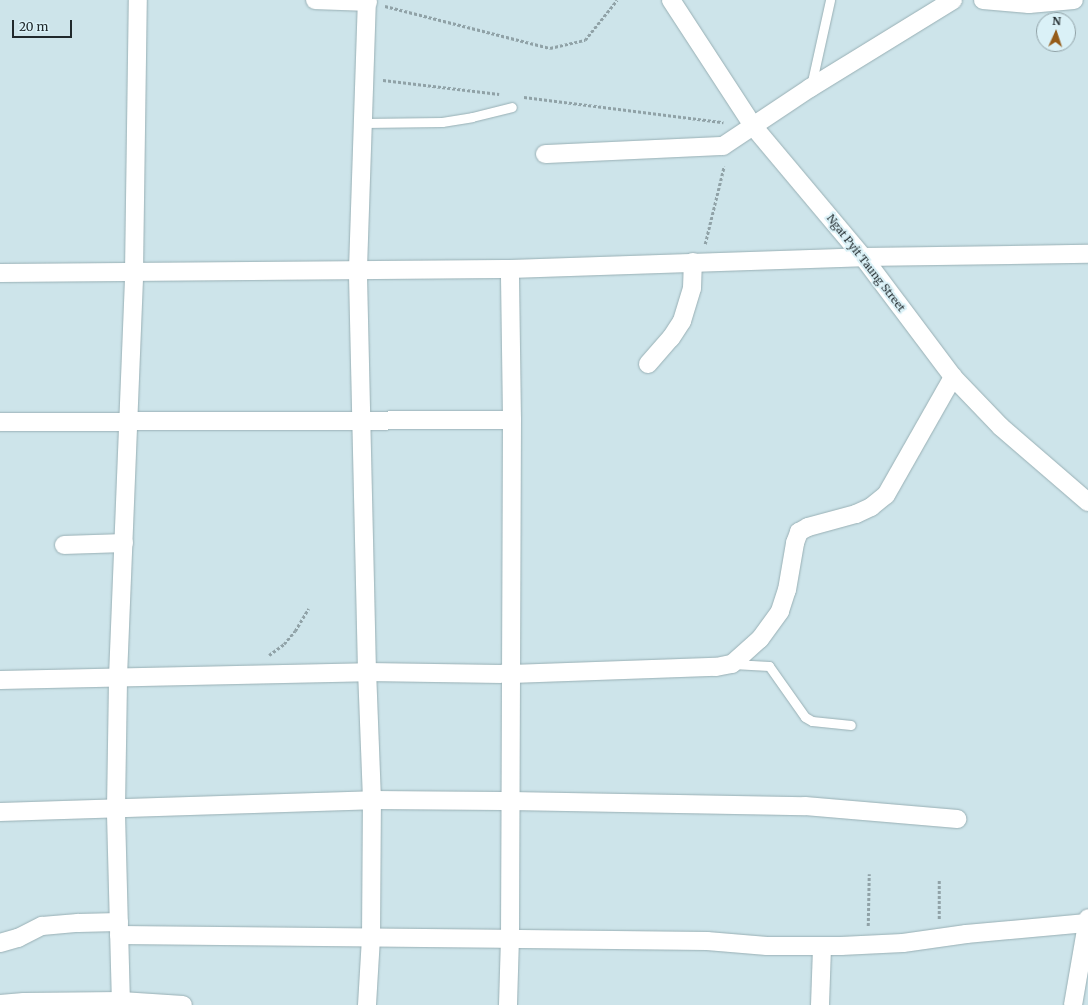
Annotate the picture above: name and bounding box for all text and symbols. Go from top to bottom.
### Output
scale bar [14,12,74,38]
north arrow [1036,12,1076,52]
text: N [1052,14,1061,28]
text: 20 m [19,19,48,34]
street label: Ngat Pyit Taung Street [824,212,908,314]

